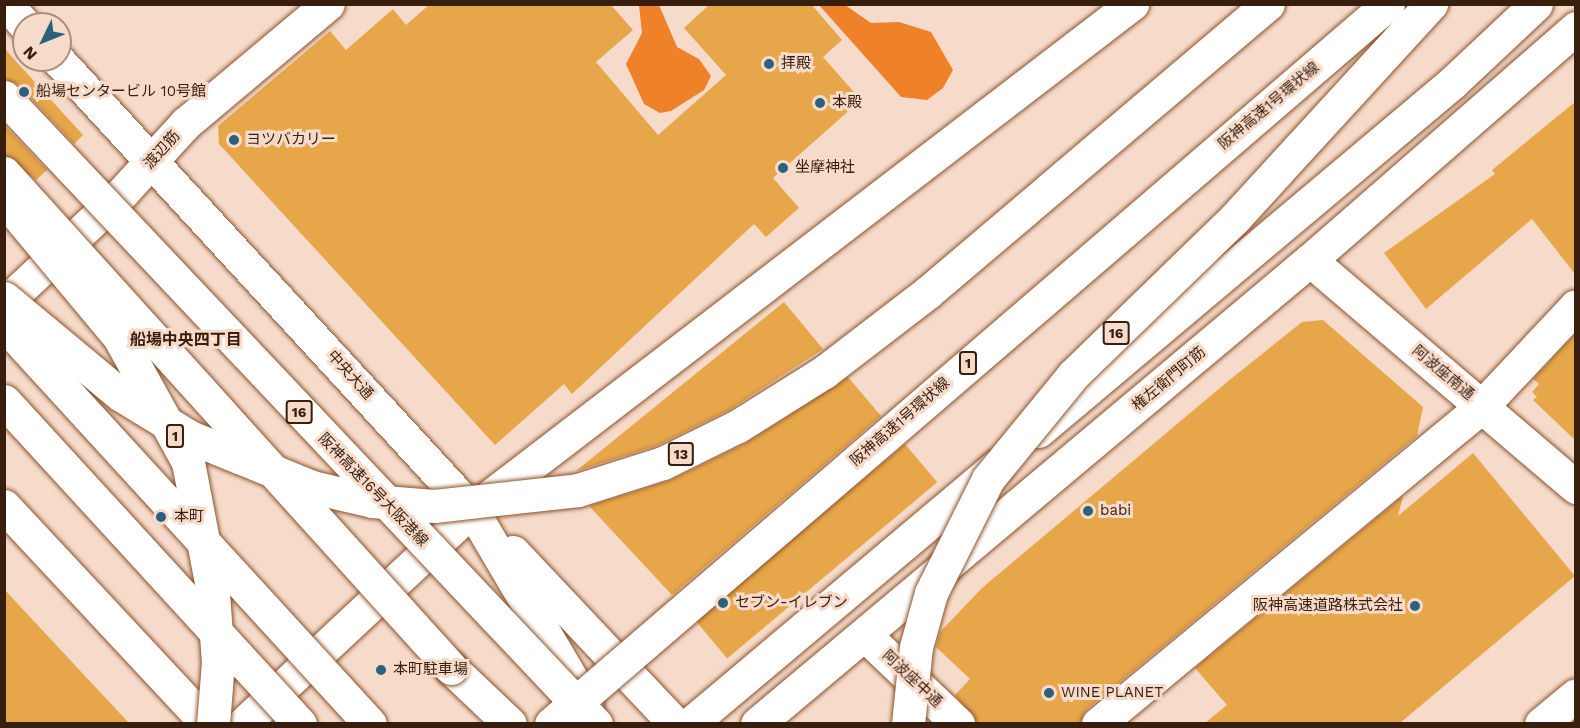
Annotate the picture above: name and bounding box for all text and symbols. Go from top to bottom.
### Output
north arrow [12,12,72,72]
text: N [19,42,41,64]
place label: 拝殿 [781,55,811,73]
marker: 拝殿 [762,57,776,71]
street label: 阪神高速1号環状線 [1215,59,1323,153]
place label: 船場センタービル 10号館 [36,83,206,101]
marker: 船場センタービル 10号館 [17,85,31,99]
place label: 本殿 [832,94,862,112]
marker: 本殿 [813,96,827,110]
street label: 渡辺筋 [140,127,184,173]
place label: ヨツバカリー [246,131,336,149]
marker: ヨツバカリー [227,133,241,147]
place label: 坐摩神社 [795,159,855,177]
marker: 坐摩神社 [776,161,790,175]
road number: 16 [1102,322,1130,344]
district label: 船場中央四丁目 [130,330,242,350]
street label: 阿波座南通 [1408,342,1478,404]
street label: 権左衛門町筋 [1129,343,1209,415]
street label: 中央大通 [323,347,377,403]
road number: 1 [958,352,978,374]
street label: 阪神高速1号環状線 [847,374,953,470]
road number: 16 [286,401,312,423]
road number: 1 [164,425,186,447]
street label: 阪神高速16号大阪港線 [314,430,432,550]
road number: 13 [668,443,694,465]
place label: babi [1100,502,1131,520]
marker: babi [1081,504,1095,518]
marker: 本町 [152,508,170,526]
place label: 本町 [174,508,204,526]
place label: セブン-イレブン [735,594,848,612]
marker: セブン-イレブン [716,596,730,610]
place label: 阪神高速道路株式会社 [1253,597,1403,615]
marker: 阪神高速道路株式会社 [1408,599,1422,613]
street label: 阿波座中通 [878,647,946,711]
place label: 本町駐車場 [393,661,468,679]
marker: 本町駐車場 [374,663,388,677]
place label: WINE PLANET [1061,684,1163,702]
marker: WINE PLANET [1042,686,1056,700]

